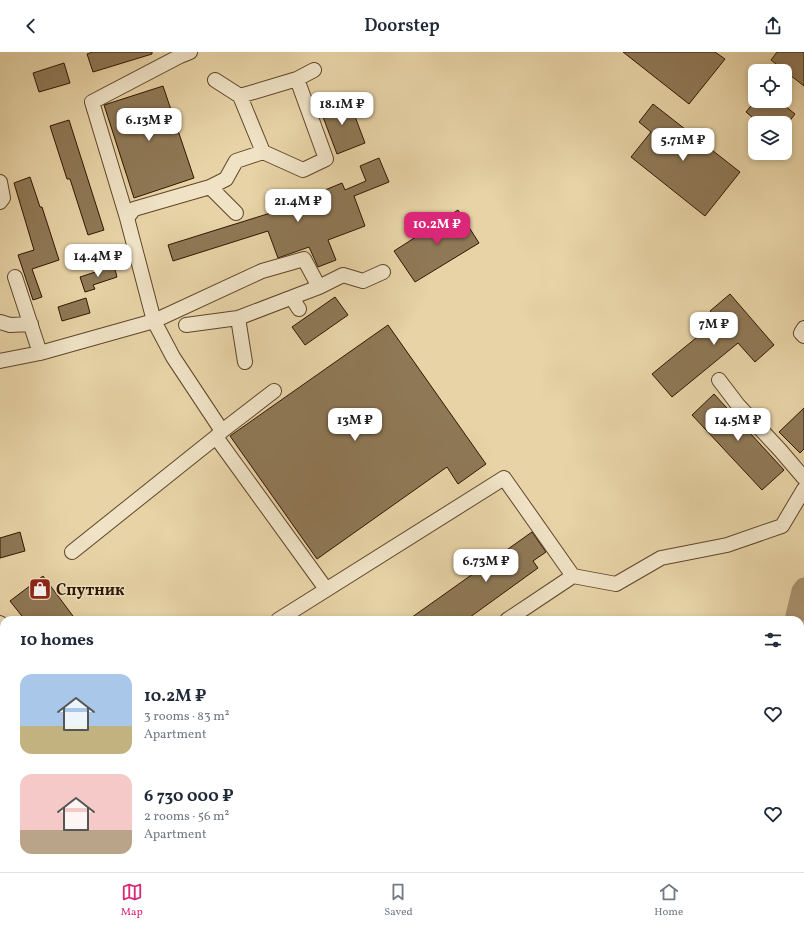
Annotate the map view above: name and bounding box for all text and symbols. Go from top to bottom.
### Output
text: Doorstep [364,14,440,39]
icon: back [20,15,42,37]
icon: share [762,15,784,37]
map controls [748,64,792,160]
button: locate [748,64,792,108]
pin: 18.1M ₽ [305,92,379,126]
text: 18.1M ₽ [319,96,365,114]
pin: 6.13M ₽ [112,108,186,142]
text: 6.13M ₽ [126,112,172,130]
button: layers [748,116,792,160]
pin: 5.71M ₽ [646,128,720,162]
text: 5.71M ₽ [660,132,706,150]
pin: 21.4M ₽ [261,189,335,223]
text: 21.4M ₽ [274,193,322,211]
pin: 10.2M ₽ [400,212,474,246]
text: 10.2M ₽ [413,216,461,234]
pin: 14.4M ₽ [61,244,135,278]
text: 14.4M ₽ [74,248,122,266]
pin: 7M ₽ [690,312,738,346]
text: 7M ₽ [699,316,729,334]
pin: 13M ₽ [327,408,383,442]
pin: 14.5M ₽ [701,408,775,442]
text: 13M ₽ [337,412,373,430]
text: 14.5M ₽ [714,412,762,430]
pin: 6.73M ₽ [449,549,523,583]
text: 6.73M ₽ [462,553,510,571]
shop icon: Спутник [27,576,53,602]
place label: Спутник [56,580,125,602]
text: 10 homes [20,629,94,652]
icon: filters [762,629,784,651]
text: 10.2M ₽ [144,685,206,708]
icon: home [52,690,100,738]
icon: heart [762,703,784,725]
text: 3 rooms · 83 m² [144,708,230,726]
text: Apartment [144,726,207,744]
text: 6 730 000 ₽ [144,785,234,808]
icon: home [52,790,100,838]
icon: heart [762,803,784,825]
text: 2 rooms · 56 m² [144,808,229,826]
text: Apartment [144,826,207,844]
tab: Map [121,881,143,920]
tab: Saved [384,881,413,920]
tab: Home [654,881,683,920]

